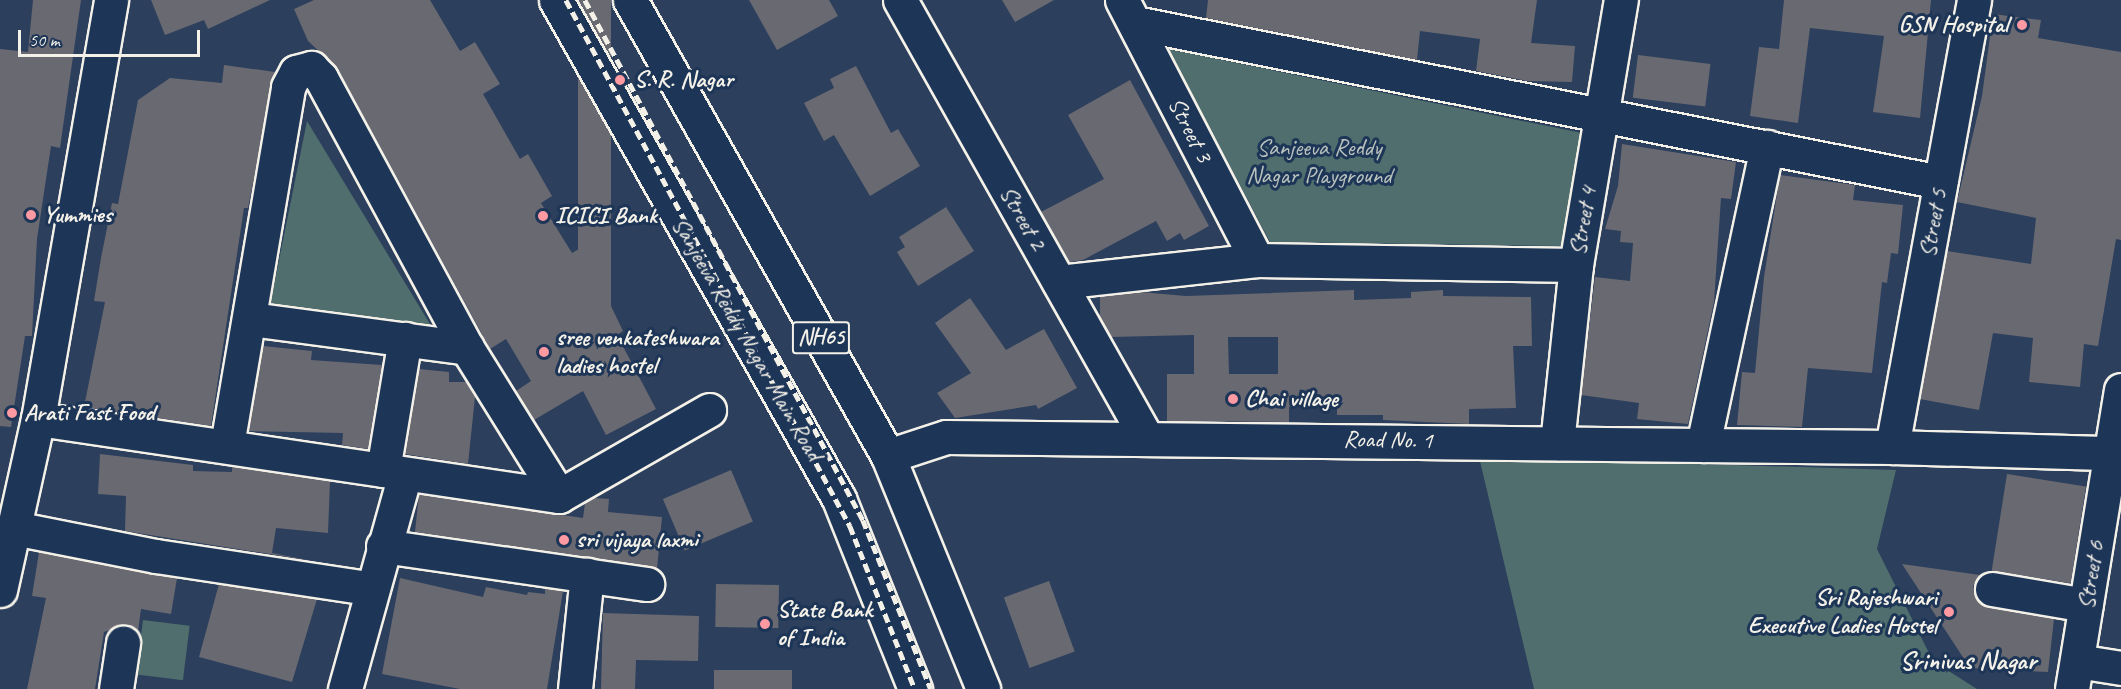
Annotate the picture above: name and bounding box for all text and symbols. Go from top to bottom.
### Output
place label: GSN Hospital [1898,11,2008,39]
marker: GSN Hospital [2013,16,2031,34]
scale bar [21,18,202,56]
text: 50 m [29,29,60,51]
place label: S. R. Nagar [634,66,733,94]
marker: S. R. Nagar [611,71,629,89]
street label: Street 3 [1162,93,1218,167]
park label: Sanjeeva Reddy Nagar Playground [1246,134,1392,190]
street label: Street 2 [994,181,1052,255]
street label: Street 4 [1563,185,1603,257]
street label: Street 5 [1913,187,1953,259]
place label: Yummies [43,201,112,229]
place label: ICICI Bank [555,202,657,230]
marker: Yummies [24,208,38,222]
marker: ICICI Bank [536,209,550,223]
street label: Sanjeeva Reddy Nagar Main Road [665,212,829,466]
road number: NH65 [791,319,851,357]
place label: sree venkateshwara ladies hostel [556,324,718,380]
marker: sree venkateshwara ladies hostel [537,345,551,359]
place label: Chai village [1245,385,1337,413]
marker: Chai village [1226,392,1240,406]
place label: Arati Fast Food [24,399,155,427]
marker: Arati Fast Food [5,406,19,420]
street label: Road No. 1 [1343,425,1433,455]
place label: sri vijaya laxmi [576,526,697,554]
marker: sri vijaya laxmi [557,533,571,547]
street label: Street 6 [2071,539,2111,611]
place label: Sri Rajeshwari Executive Ladies Hostel [1747,584,1937,640]
place label: State Bank of India [777,596,873,652]
marker: Sri Rajeshwari Executive Ladies Hostel [1942,605,1956,619]
marker: State Bank of India [758,617,772,631]
district label: Srinivas Nagar [1900,645,2036,677]

